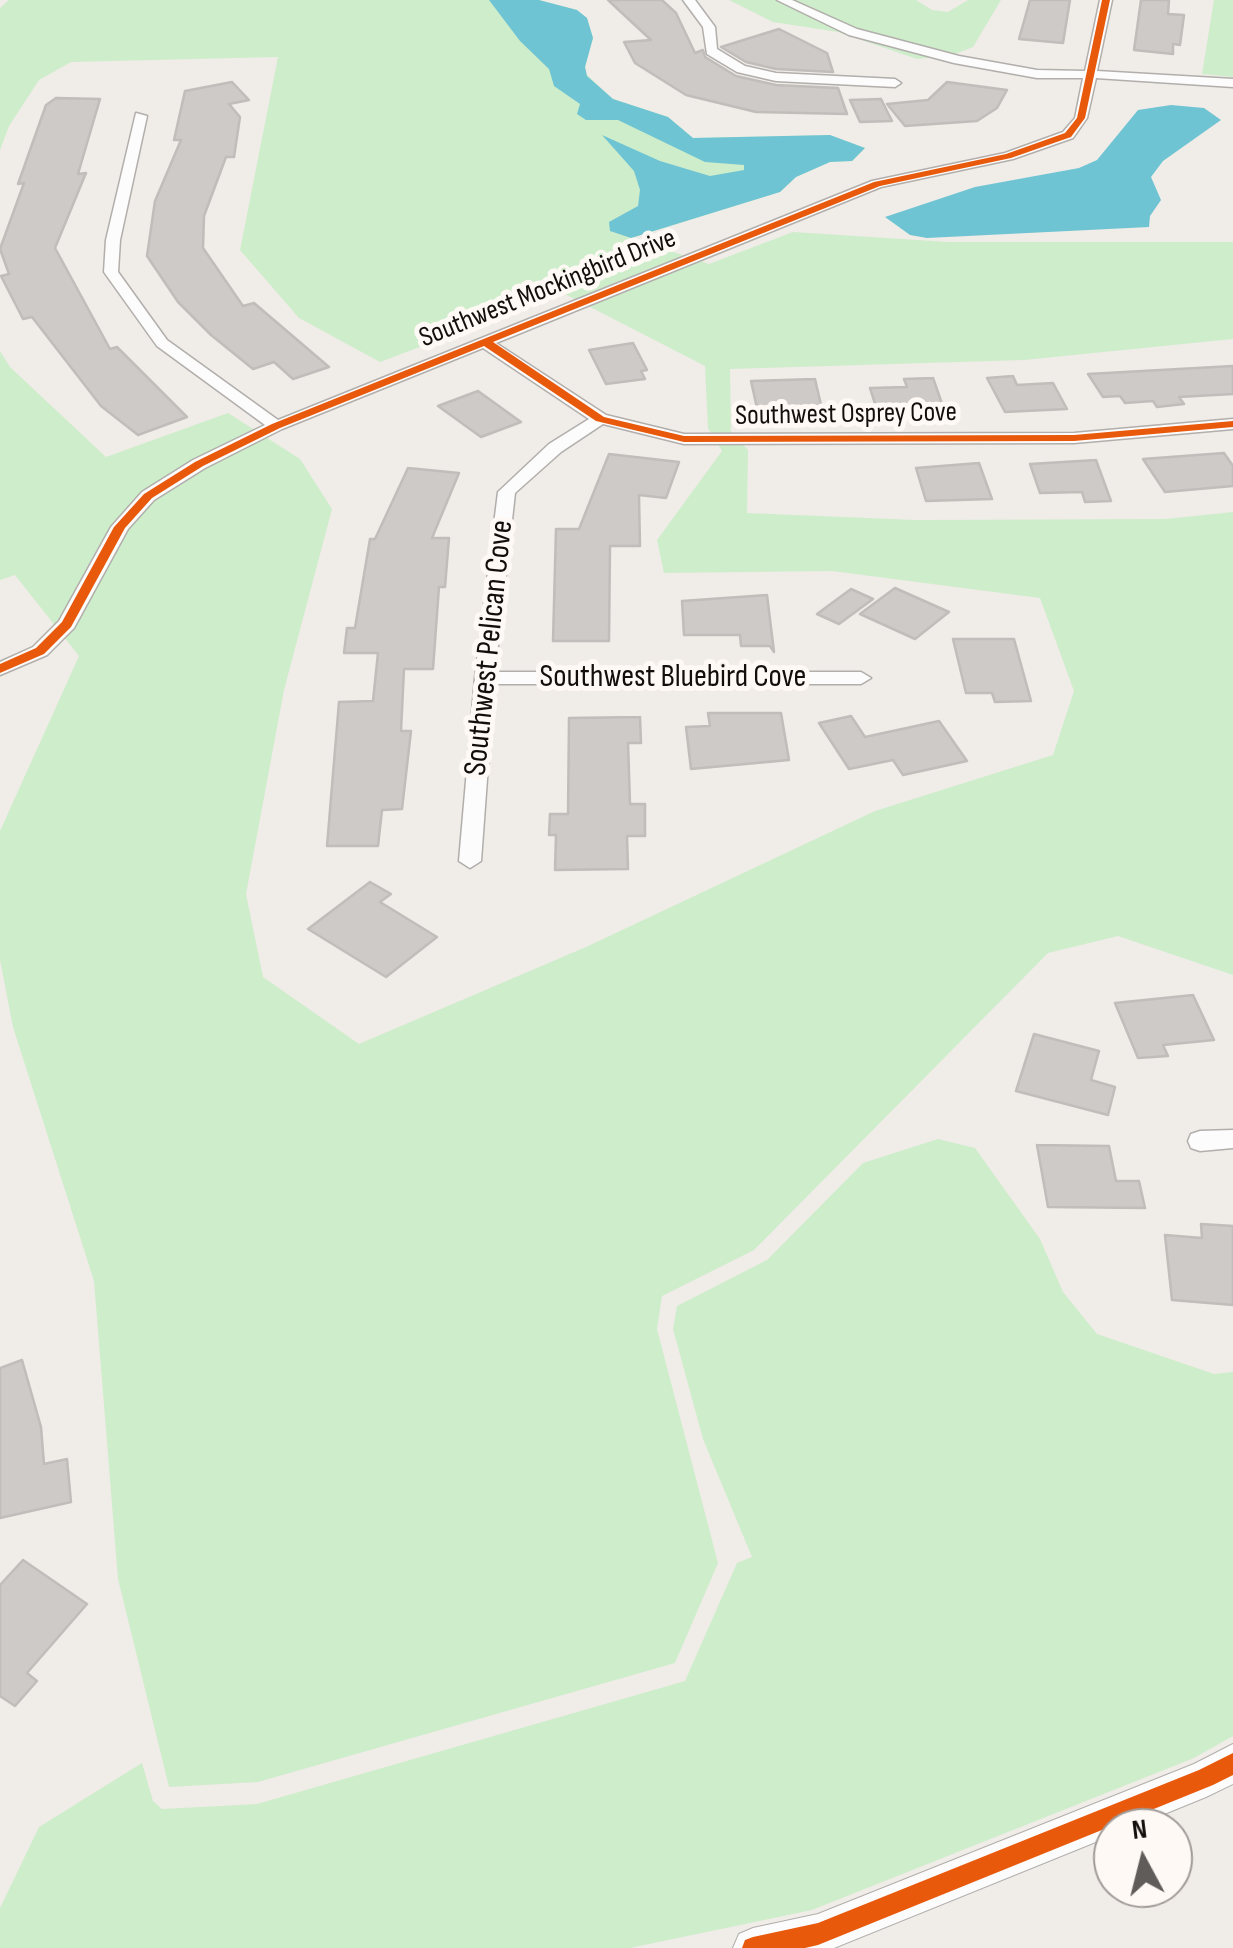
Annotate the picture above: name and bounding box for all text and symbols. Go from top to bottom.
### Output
street label: Southwest Mockingbird Drive [415,222,681,356]
street label: Southwest Osprey Cove [735,396,957,434]
street label: Southwest Pelican Cove [457,518,523,778]
street label: Southwest Bluebird Cove [540,659,806,697]
north arrow [1093,1808,1193,1908]
text: N [1130,1812,1149,1847]

